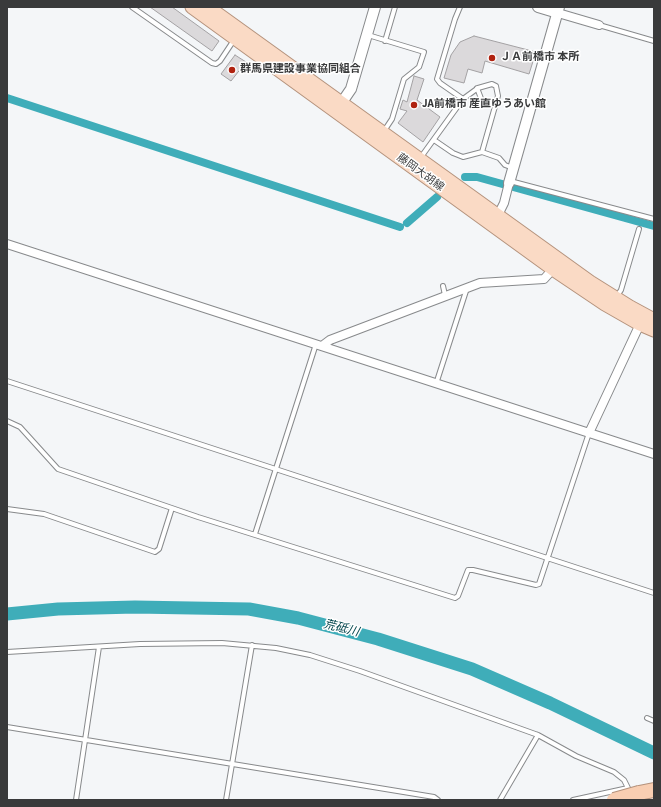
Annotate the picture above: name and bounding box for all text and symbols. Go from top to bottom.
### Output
place label: ＪＡ前橋市 本所 [500,51,579,65]
marker: ＪＡ前橋市 本所 [487,53,497,63]
place label: 群馬県建設事業協同組合 [240,63,361,77]
marker: 群馬県建設事業協同組合 [227,65,237,75]
place label: JA前橋市 産直ゆうあい館 [422,98,546,112]
marker: JA前橋市 産直ゆうあい館 [409,100,419,110]
street label: 藤岡大胡線 [394,151,446,195]
water label: 荒砥川 [322,618,360,640]

